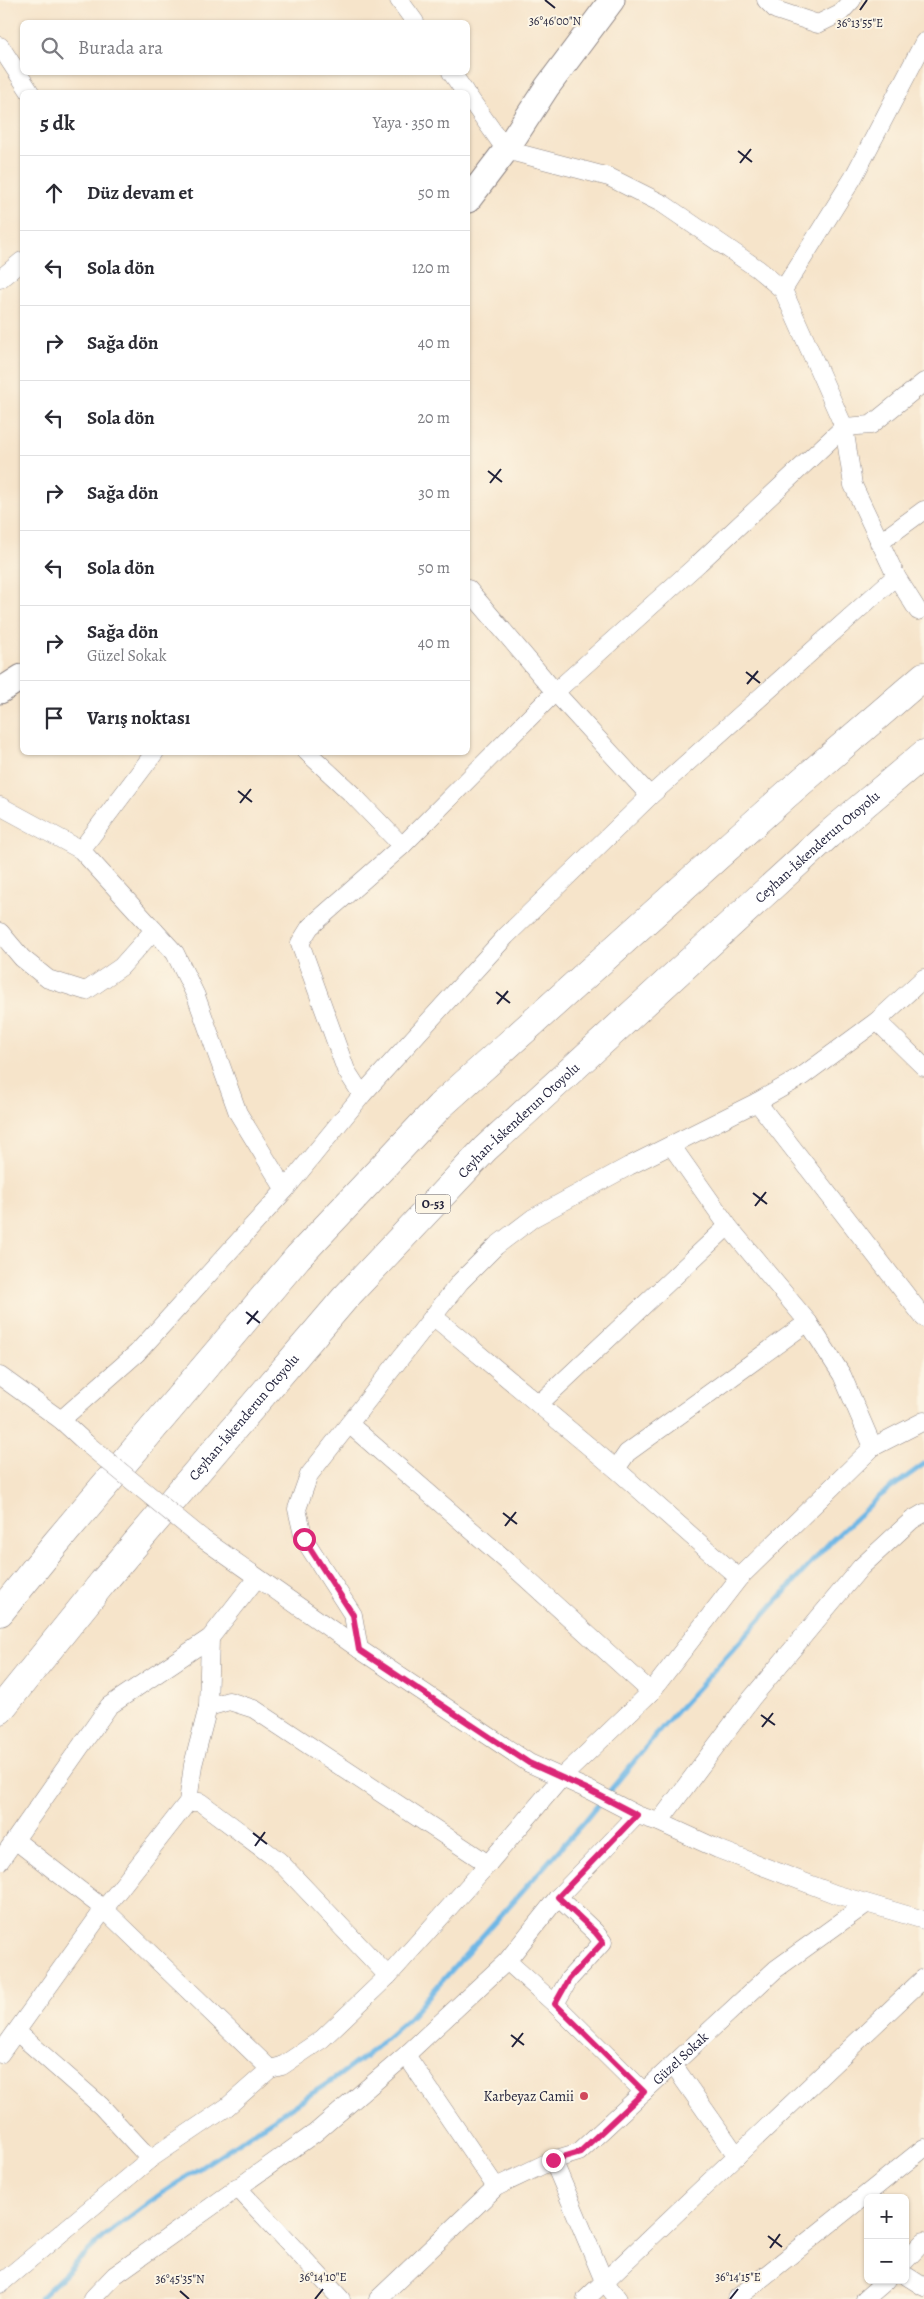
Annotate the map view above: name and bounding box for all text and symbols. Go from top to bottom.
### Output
text: 36°46'00"N [529,13,581,29]
text: 36°13'55"E [837,15,883,31]
search box [20,20,470,75]
icon: search [38,34,66,62]
text: Burada ara [78,35,163,61]
text: 5 dk [40,109,75,137]
text: Yaya · 350 m [373,112,450,134]
icon: ahead [40,179,68,207]
text: Düz devam et [87,180,194,206]
text: 50 m [418,182,450,204]
icon: left [40,254,68,282]
text: Sola dön [87,255,155,281]
text: 120 m [412,257,450,279]
icon: right [40,329,68,357]
text: Sağa dön [87,330,159,356]
text: 40 m [418,332,450,354]
icon: left [40,404,68,432]
text: Sola dön [87,405,155,431]
text: 20 m [417,407,450,429]
icon: right [40,479,68,507]
text: Sağa dön [87,480,159,506]
text: 30 m [418,482,450,504]
icon: left [40,554,68,582]
text: Sola dön [87,555,155,581]
text: 50 m [418,557,450,579]
text: Sağa dön [87,619,159,645]
icon: right [40,629,68,657]
text: 40 m [418,632,450,654]
text: Güzel Sokak [87,645,167,667]
icon: arrive [40,704,68,732]
text: Varış noktası [87,705,190,731]
street label: Ceyhan-İskenderun Otoyolu [750,786,884,907]
street label: Ceyhan-İskenderun Otoyolu [453,1058,584,1182]
road number: O-53 [416,1194,450,1214]
street label: Ceyhan-İskenderun Otoyolu [184,1349,303,1485]
route start [293,1528,316,1551]
street label: Güzel Sokak [648,2027,712,2089]
place label: Karbeyaz Camii [483,2087,574,2106]
marker: Karbeyaz Camii [578,2090,590,2102]
route end [542,2149,565,2172]
map controls [864,2194,909,2284]
button: + [864,2194,909,2239]
button: − [864,2239,909,2284]
text: 36°14'10"E [300,2269,346,2285]
text: 36°14'15"E [715,2269,761,2285]
text: 36°45'35"N [155,2271,205,2287]

